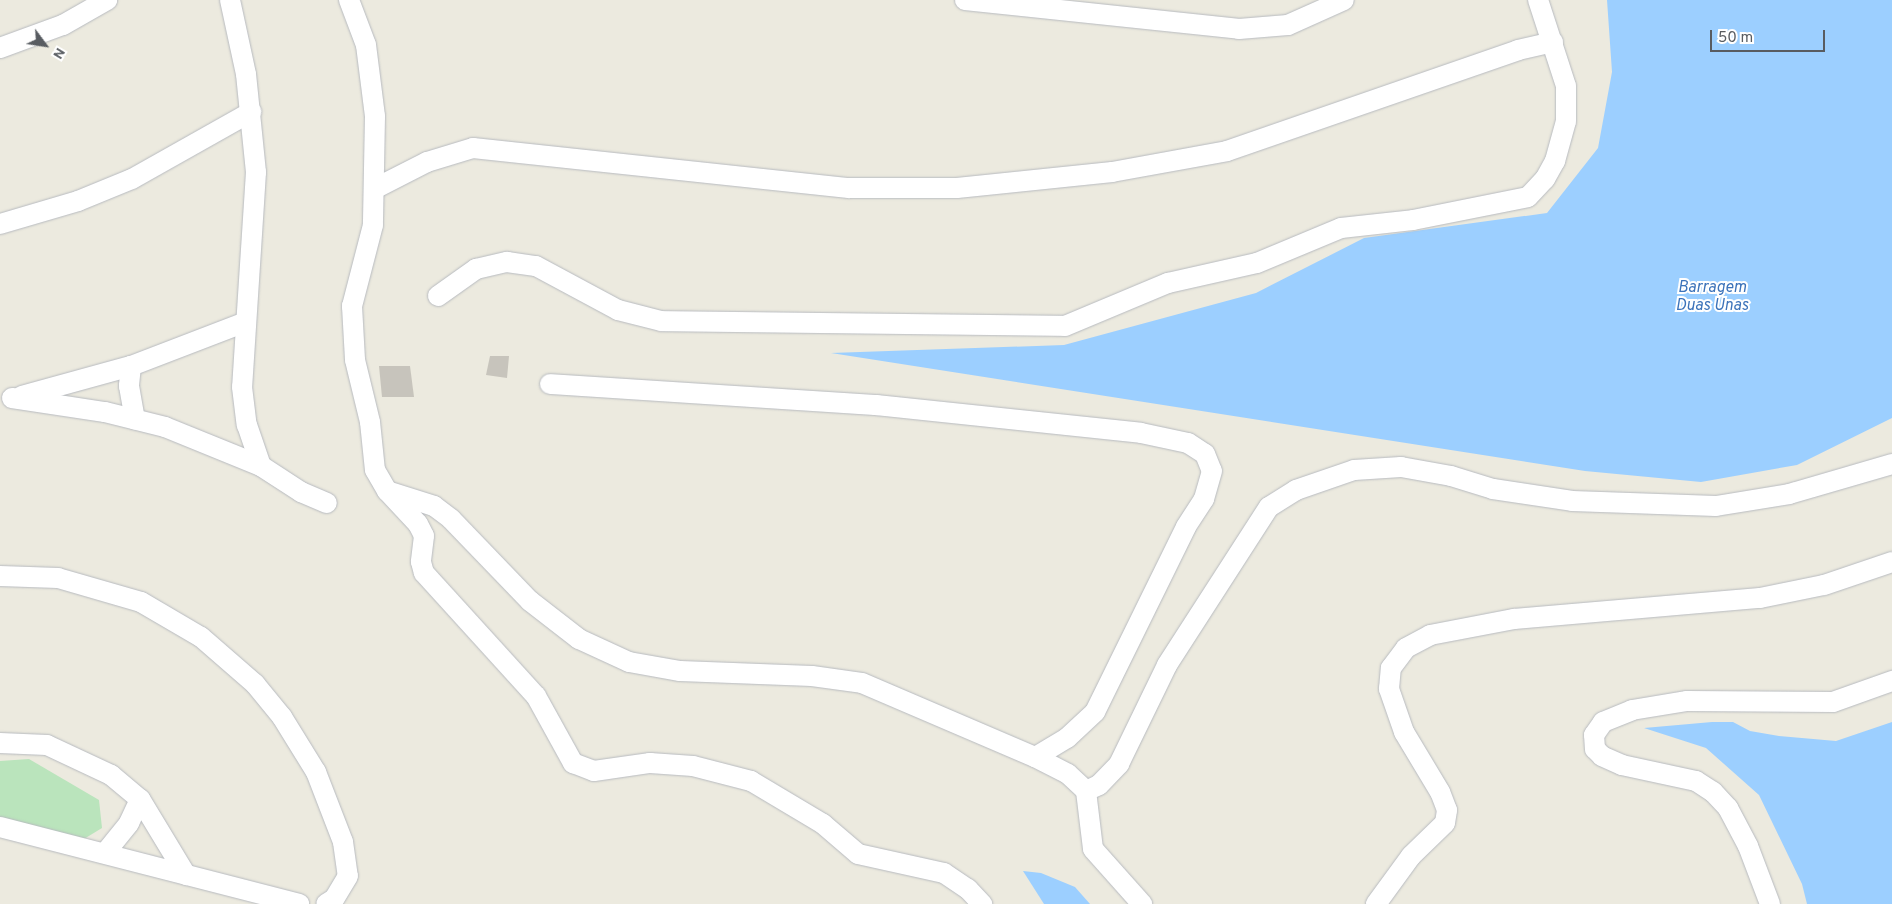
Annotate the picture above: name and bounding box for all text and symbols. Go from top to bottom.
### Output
north arrow [20,20,70,70]
scale bar [1712,20,1827,52]
text: 50 m [1718,29,1753,48]
text: N [48,44,68,62]
water label: Barragem Duas Unas [1675,278,1749,316]

